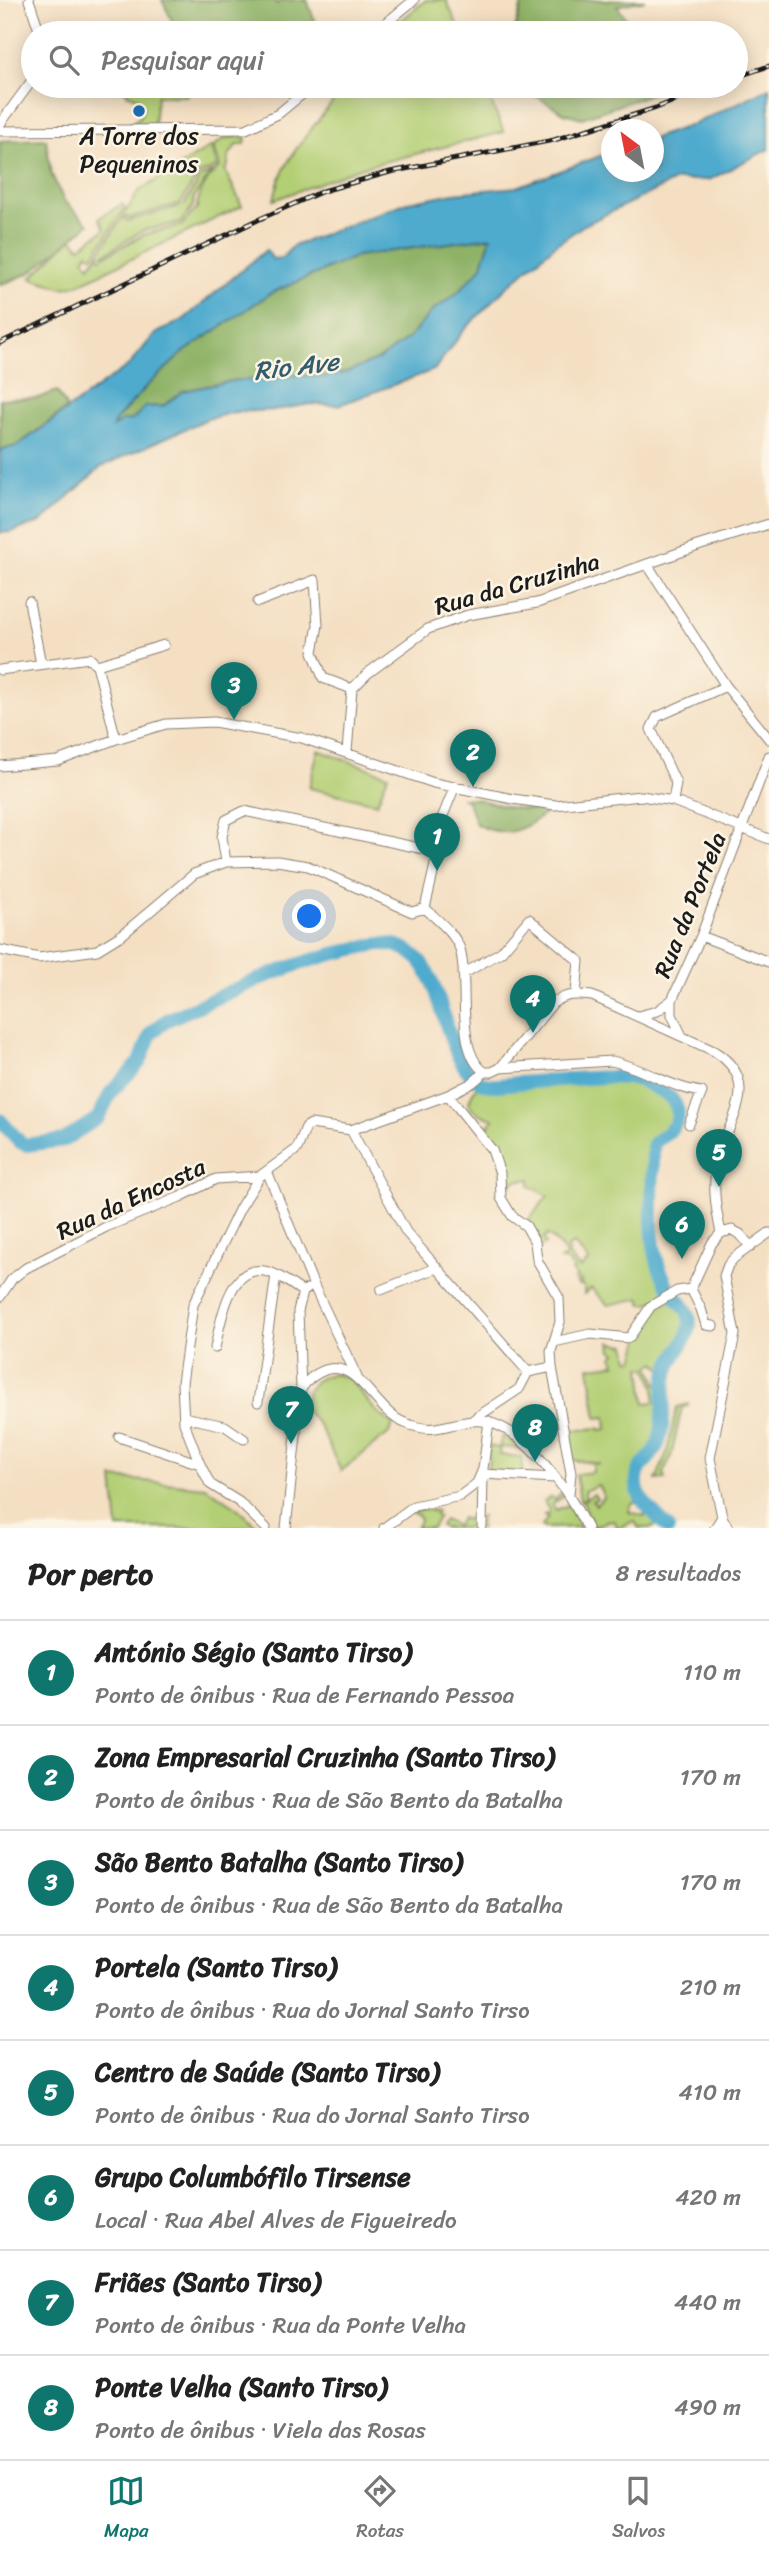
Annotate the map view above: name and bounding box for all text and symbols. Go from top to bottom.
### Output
search box [21,21,748,98]
text: Pesquisar aqui [101,37,264,83]
icon: search [45,41,83,79]
marker: A Torre dos Pequeninos [131,103,147,119]
place label: A Torre dos Pequeninos [78,115,200,185]
north arrow [601,119,664,182]
water label: Rio Ave [251,338,343,394]
street label: Rua da Cruzinha [430,540,604,628]
pin: 3 [211,662,257,720]
pin: 2 [450,729,496,787]
pin: 1 [414,813,460,871]
street label: Rua da Portela [642,826,738,984]
your location [292,899,326,933]
pin: 4 [510,975,556,1033]
pin: 5 [696,1129,742,1187]
street label: Rua da Encosta [49,1146,214,1252]
pin: 6 [659,1201,705,1259]
pin: 7 [268,1386,314,1444]
pin: 8 [512,1404,558,1462]
text: Por perto [28,1547,153,1601]
text: 8 resultados [616,1553,741,1594]
text: António Ségio (Santo Tirso) [95,1629,411,1675]
text: 1 [46,1652,56,1693]
text: 110 m [683,1652,741,1693]
text: Ponto de ônibus · Rua de Fernando Pessoa [95,1675,514,1716]
text: Zona Empresarial Cruzinha (Santo Tirso) [95,1734,554,1780]
text: 2 [44,1757,58,1798]
text: 170 m [680,1757,741,1798]
text: Ponto de ônibus · Rua de São Bento da Batalha [95,1780,563,1821]
text: São Bento Batalha (Santo Tirso) [95,1839,462,1885]
text: 3 [45,1862,57,1903]
text: 170 m [680,1862,741,1903]
text: Ponto de ônibus · Rua de São Bento da Batalha [95,1885,563,1926]
text: Portela (Santo Tirso) [95,1944,337,1990]
text: 4 [44,1967,58,2008]
text: 210 m [680,1967,741,2008]
text: Ponto de ônibus · Rua do Jornal Santo Tirso [95,1990,530,2031]
text: Centro de Saúde (Santo Tirso) [95,2049,439,2095]
text: 5 [44,2072,58,2113]
text: 410 m [679,2072,741,2113]
text: Ponto de ônibus · Rua do Jornal Santo Tirso [95,2095,530,2136]
text: Grupo Columbófilo Tirsense [95,2154,411,2200]
text: 6 [44,2177,58,2218]
text: 420 m [675,2177,741,2218]
text: Local · Rua Abel Alves de Figueiredo [95,2200,457,2241]
text: Friães (Santo Tirso) [95,2259,321,2305]
text: 7 [44,2282,58,2323]
text: 440 m [674,2282,741,2323]
text: Ponto de ônibus · Rua da Ponte Velha [95,2305,466,2346]
text: Ponte Velha (Santo Tirso) [95,2364,387,2410]
text: 8 [44,2387,58,2428]
text: 490 m [674,2387,741,2428]
text: Ponto de ônibus · Viela das Rosas [95,2410,426,2451]
tab: Mapa [104,2472,149,2547]
tab: Rotas [356,2472,404,2547]
tab: Salvos [612,2472,665,2547]

